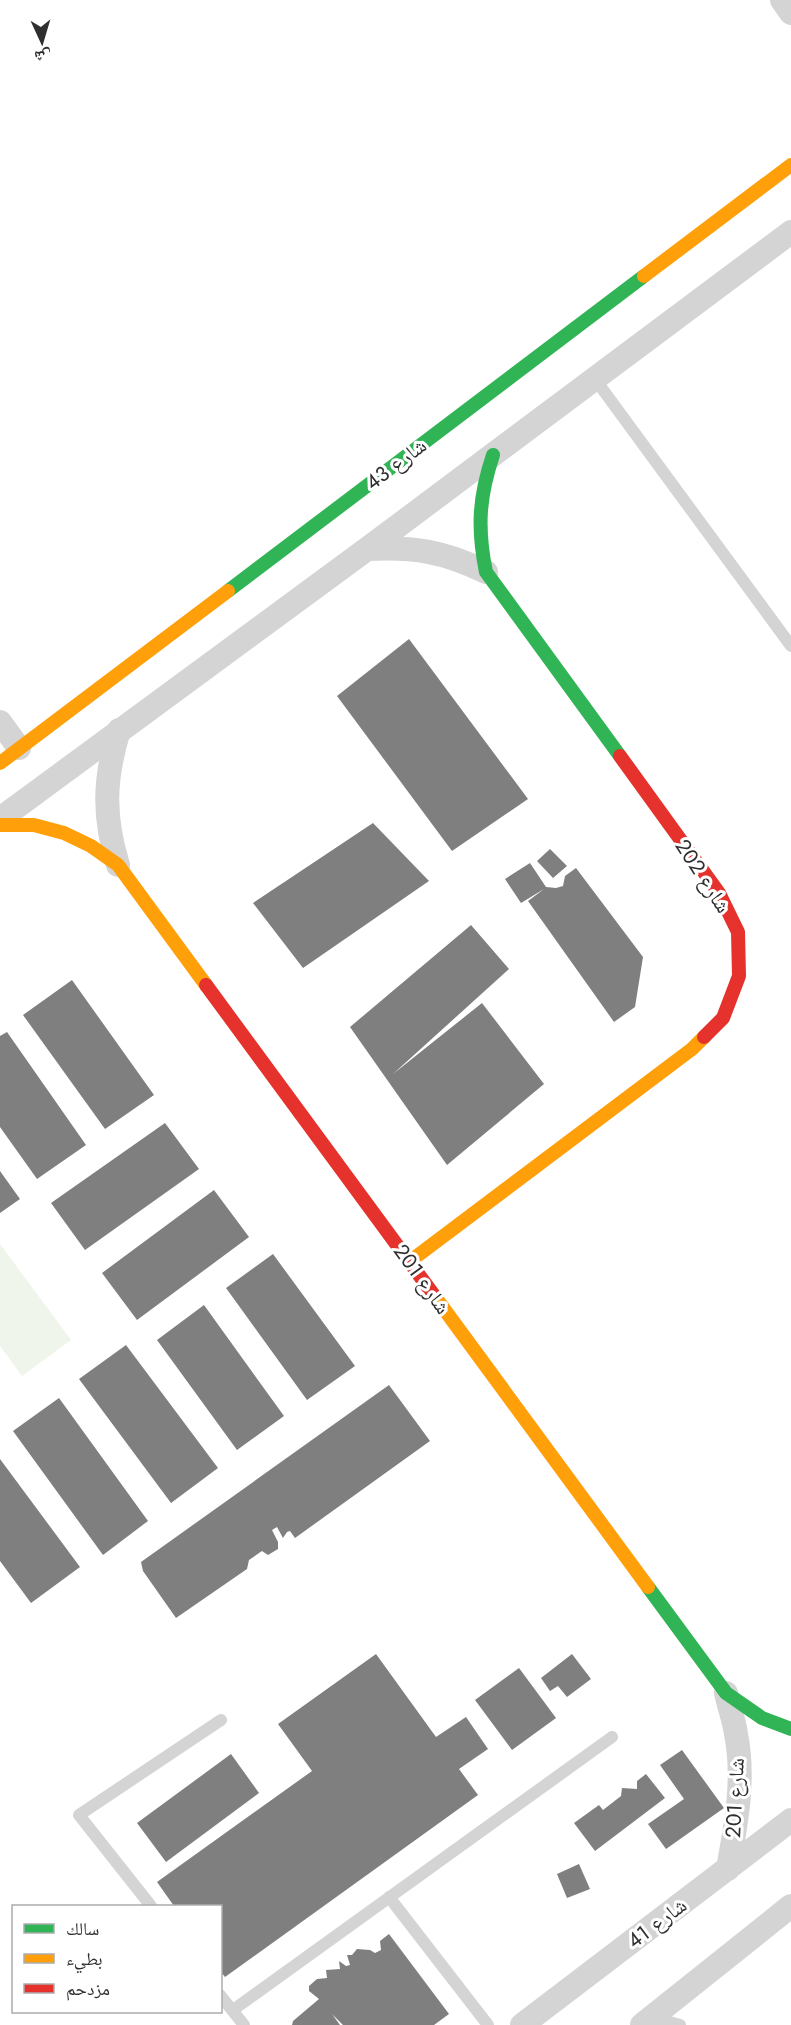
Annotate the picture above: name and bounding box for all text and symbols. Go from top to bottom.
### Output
north arrow [12,12,72,72]
text: ش [34,44,52,69]
street label: شارع 43 [359,431,433,497]
street label: شارع 202 [668,833,738,919]
street label: شارع 201 [386,1238,458,1320]
street label: شارع 201 [718,1757,752,1839]
street label: شارع 41 [621,1891,693,1955]
legend [12,1905,222,2013]
text: سالك [66,1916,99,1942]
text: بطيء [66,1946,103,1974]
text: مزدحم [66,1976,110,2002]

